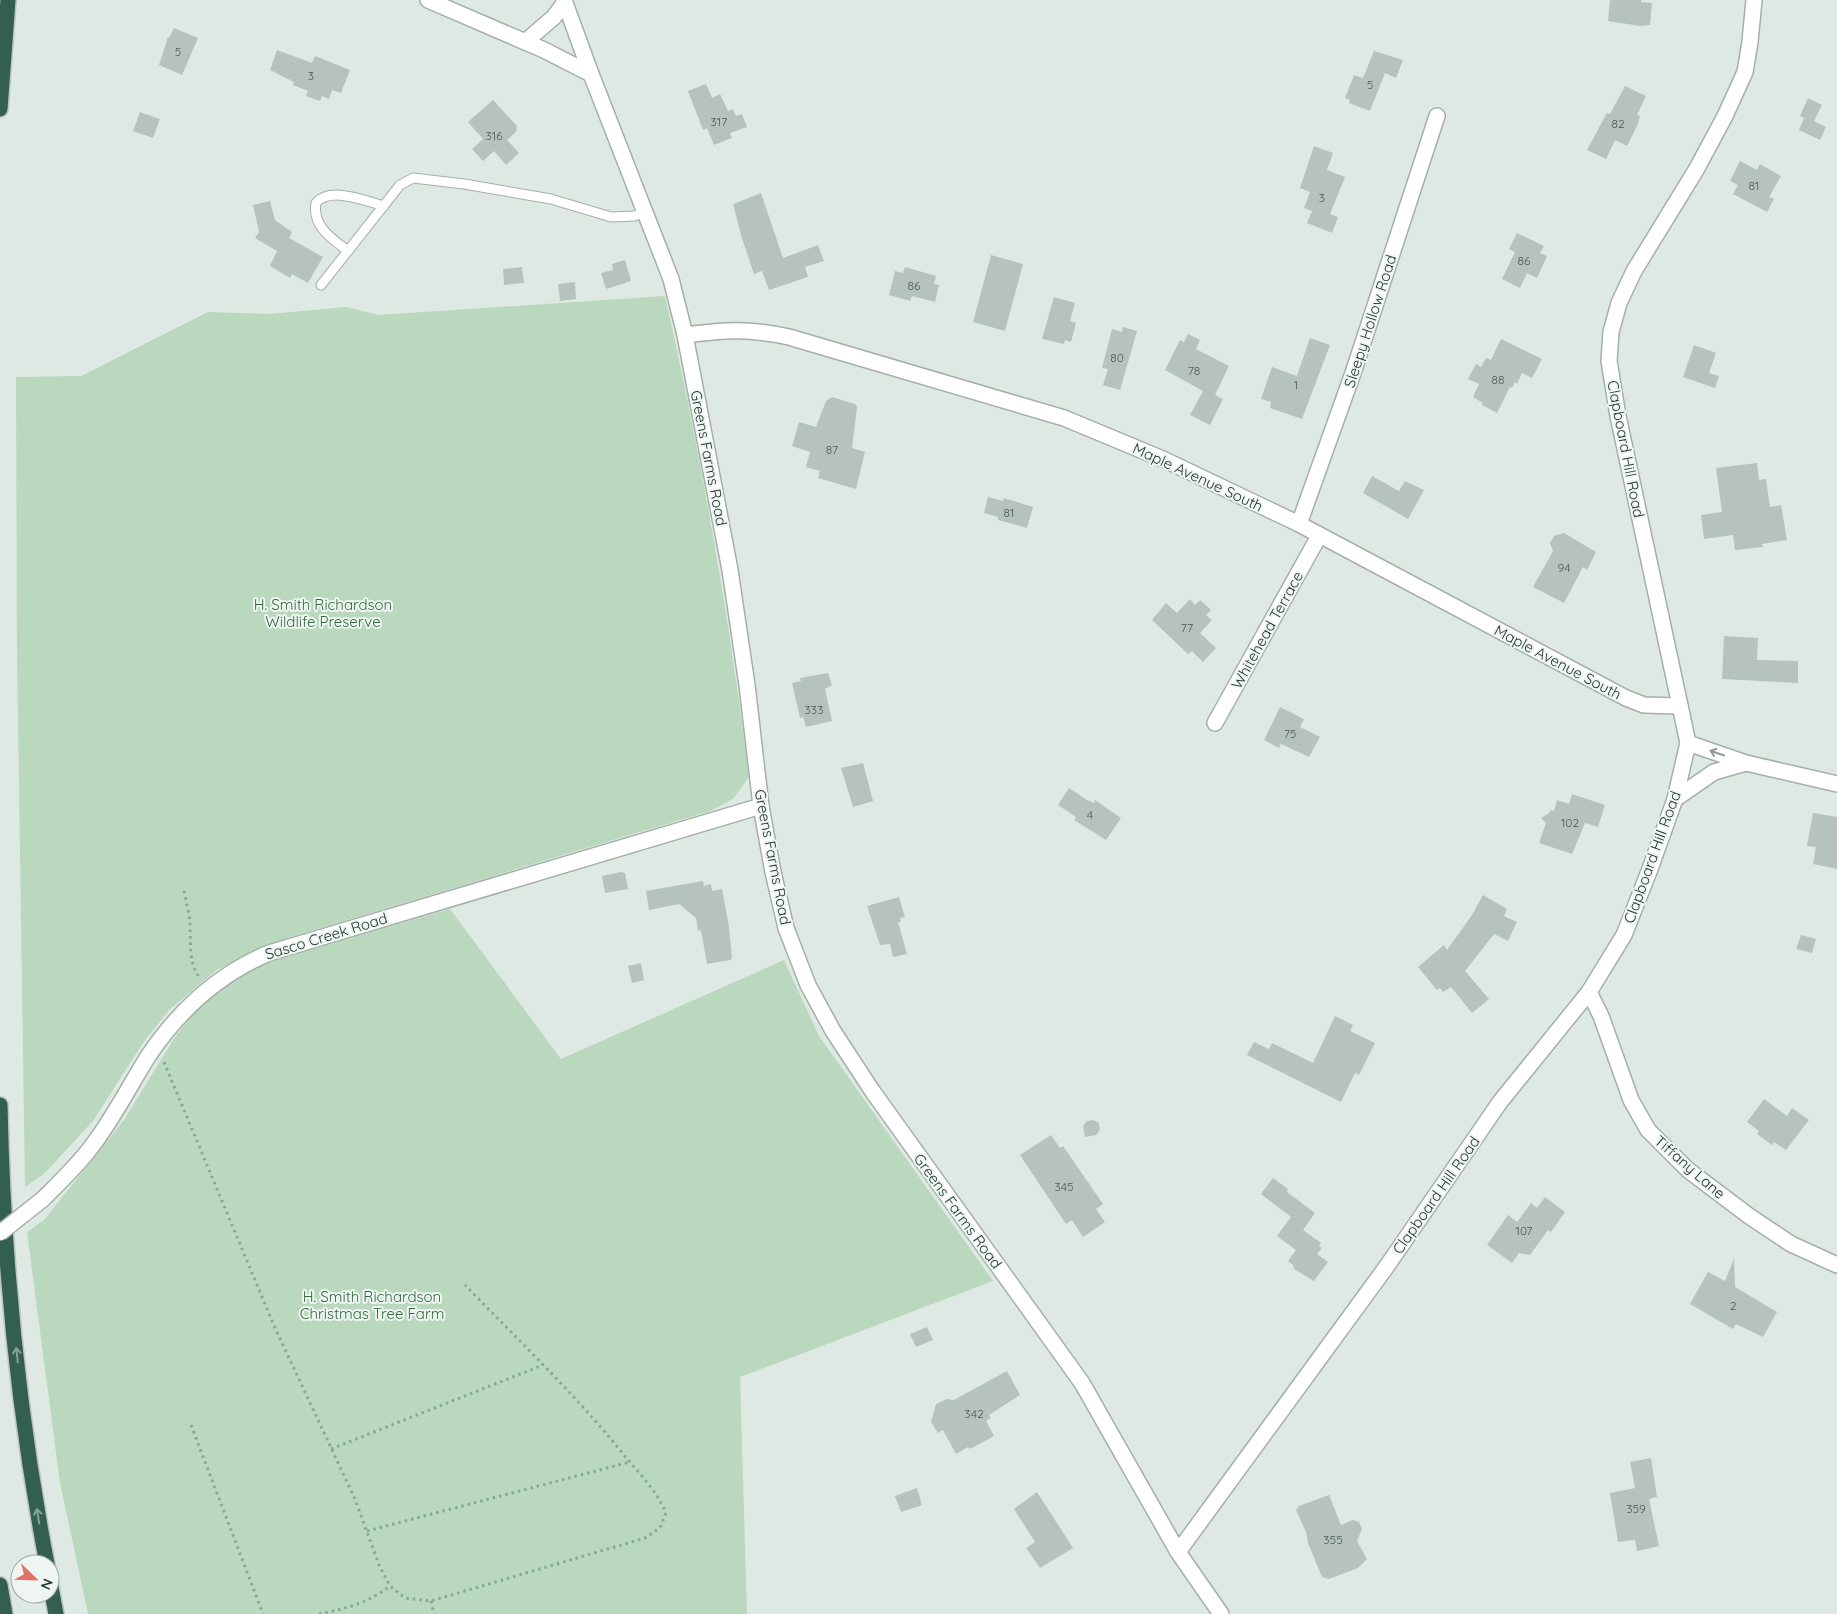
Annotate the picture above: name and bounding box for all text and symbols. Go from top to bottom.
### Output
house number: 5 [175,44,181,59]
house number: 3 [308,68,314,83]
house number: 5 [1367,77,1373,92]
house number: 317 [711,114,727,129]
house number: 82 [1611,116,1625,131]
house number: 316 [485,128,503,143]
house number: 81 [1749,178,1759,193]
house number: 3 [1319,190,1325,205]
street label: Sleepy Hollow Road [1340,252,1400,390]
house number: 86 [1518,253,1531,268]
house number: 86 [908,278,921,293]
house number: 80 [1110,350,1124,365]
house number: 78 [1188,363,1200,378]
house number: 88 [1492,372,1504,387]
house number: 1 [1294,377,1298,392]
street label: Clapboard Hill Road [1603,379,1649,519]
street label: Greens Farms Road [687,389,731,527]
street label: Maple Avenue South [1130,438,1266,516]
house number: 87 [826,442,838,457]
house number: 81 [1004,505,1014,520]
house number: 94 [1557,560,1571,575]
street label: Whitehead Terrace [1227,568,1307,692]
park label: H. Smith Richardson Wildlife Preserve [254,595,392,631]
house number: 77 [1181,620,1193,635]
street label: Maple Avenue South [1491,620,1625,704]
house number: 333 [805,702,823,717]
house number: 75 [1284,726,1296,741]
one-way arrow [1709,748,1725,757]
street label: Greens Farms Road [751,788,795,926]
street label: Clapboard Hill Road [1619,788,1685,926]
house number: 4 [1087,807,1093,822]
house number: 102 [1561,815,1579,830]
street label: Sasco Creek Road [262,908,390,964]
street label: Tiffany Lane [1651,1131,1729,1203]
street label: Clapboard Hill Road [1388,1132,1484,1258]
street label: Greens Farms Road [910,1150,1006,1272]
house number: 345 [1054,1179,1074,1194]
house number: 107 [1515,1223,1533,1238]
park label: H. Smith Richardson Christmas Tree Farm [300,1287,444,1323]
house number: 2 [1730,1298,1737,1313]
one-way arrow [12,1347,22,1363]
house number: 342 [964,1406,984,1421]
house number: 359 [1626,1501,1646,1516]
one-way arrow [33,1508,43,1524]
house number: 355 [1323,1532,1343,1547]
north arrow [10,1554,60,1604]
text: N [37,1576,57,1592]

